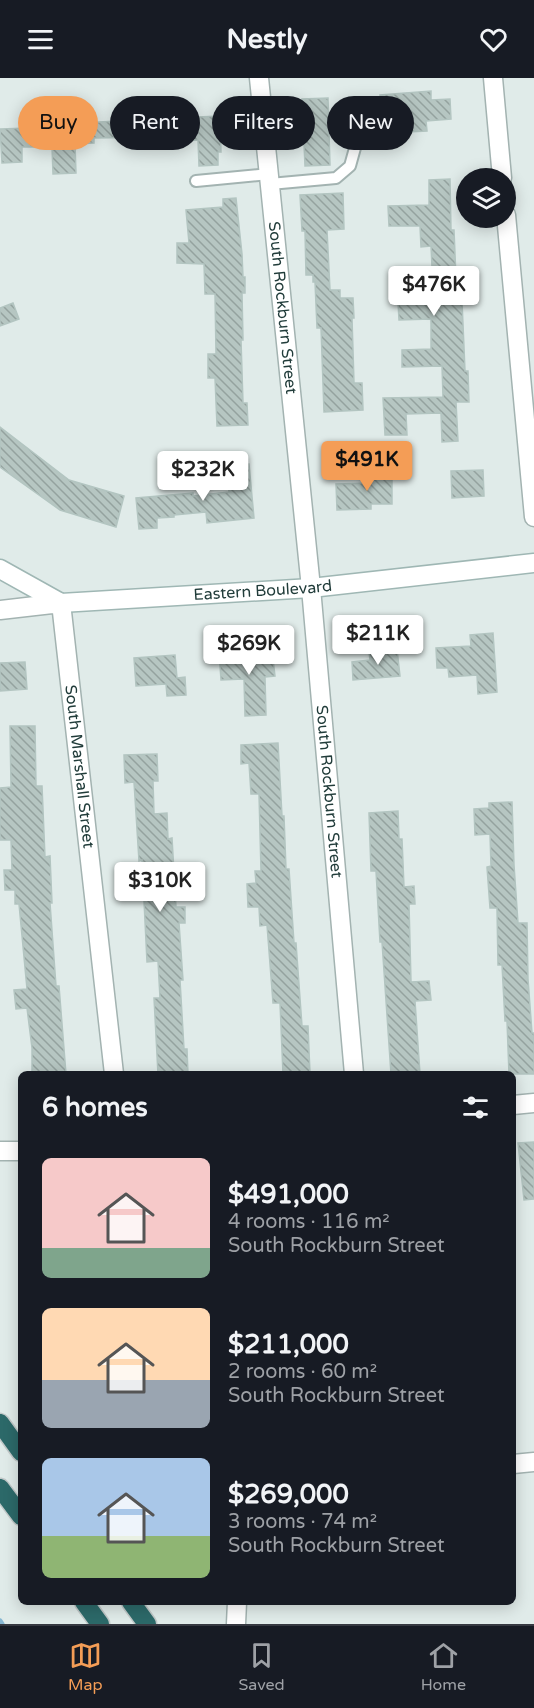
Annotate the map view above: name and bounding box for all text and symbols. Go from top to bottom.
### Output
icon: menu [24,23,57,56]
text: Nestly [227,23,307,56]
icon: heart [477,23,510,56]
chip: Buy [18,96,98,150]
chip: Rent [110,96,200,150]
chip: Filters [212,96,315,150]
chip: New [327,96,414,150]
map controls [456,168,516,228]
button: layers [456,168,516,228]
street label: South Rockburn Street [264,220,301,395]
pin: $476K [392,266,476,317]
text: $476K [402,273,466,297]
pin: $491K [325,441,409,492]
text: $491K [335,448,399,472]
pin: $232K [161,451,245,502]
text: $232K [171,458,235,482]
street label: Eastern Boulevard [193,576,333,605]
pin: $211K [336,615,420,666]
text: $211K [346,622,410,646]
pin: $269K [207,625,291,676]
text: $269K [217,632,281,656]
street label: South Marshall Street [60,684,99,849]
street label: South Rockburn Street [311,704,347,879]
pin: $310K [118,862,202,913]
text: $310K [128,869,192,893]
icon: filters [459,1091,492,1124]
text: 6 homes [42,1092,148,1123]
text: $491,000 [228,1179,349,1210]
icon: home [90,1182,162,1254]
text: 4 rooms · 116 m² [228,1210,390,1234]
text: South Rockburn Street [228,1234,445,1258]
text: $211,000 [228,1329,349,1360]
icon: home [90,1332,162,1404]
text: 2 rooms · 60 m² [228,1360,377,1384]
text: South Rockburn Street [228,1384,445,1408]
text: $269,000 [228,1479,349,1510]
icon: home [90,1482,162,1554]
text: 3 rooms · 74 m² [228,1510,377,1534]
text: South Rockburn Street [228,1534,445,1558]
tab: Map [68,1639,103,1695]
tab: Saved [238,1639,285,1695]
tab: Home [421,1639,466,1695]

